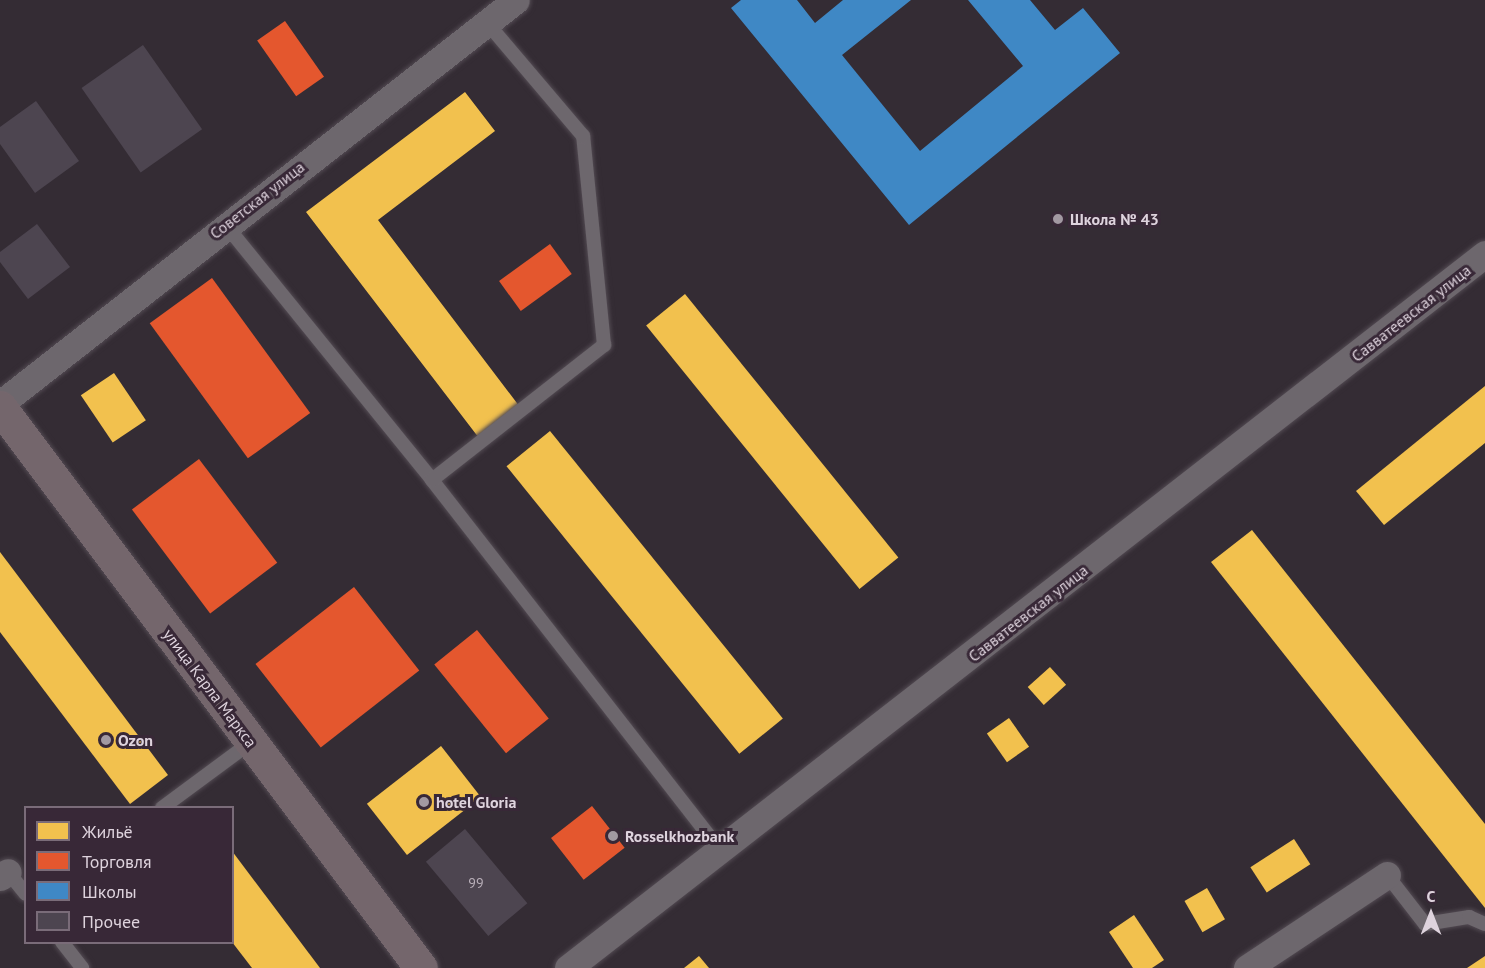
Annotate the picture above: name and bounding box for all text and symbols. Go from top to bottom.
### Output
street label: Советская улица [206,157,308,243]
place label: Школа № 43 [1070,209,1159,229]
marker: Школа № 43 [1051,212,1065,226]
street label: Савватеевская улица [1347,260,1475,366]
street label: Савватеевская улица [964,560,1092,666]
street label: улица Карла Маркса [159,625,261,751]
place label: Ozon [118,730,153,750]
marker: Ozon [99,733,113,747]
place label: hotel Gloria [436,792,517,812]
marker: hotel Gloria [417,795,431,809]
legend [24,806,234,944]
text: Жильё [82,820,133,843]
place label: Rosselkhozbank [625,826,734,846]
marker: Rosselkhozbank [606,829,620,843]
text: Торговля [82,850,152,873]
house number: 99 [468,875,484,891]
text: Школы [82,880,137,903]
north arrow [1401,884,1461,944]
text: С [1427,886,1435,906]
text: Прочее [82,910,140,933]

